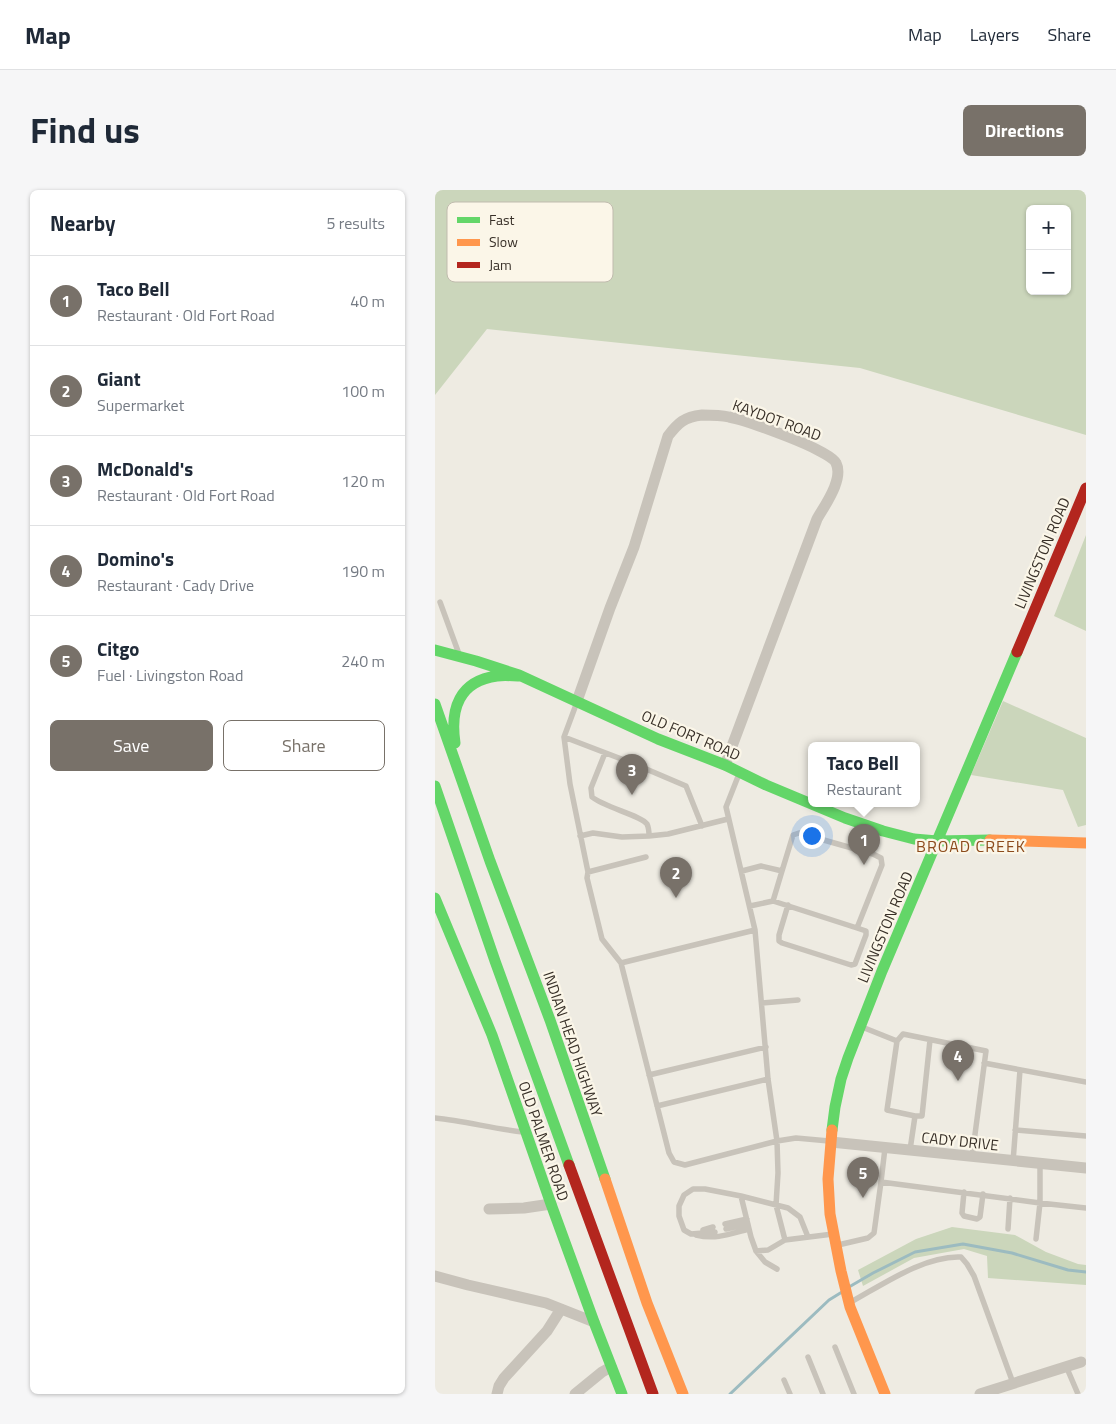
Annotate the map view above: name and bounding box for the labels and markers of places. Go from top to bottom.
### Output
pin: 3 [616,754,648,795]
pin: 1 [848,824,880,865]
pin: 2 [660,857,692,898]
pin: 4 [942,1040,974,1081]
pin: 5 [847,1157,879,1198]

